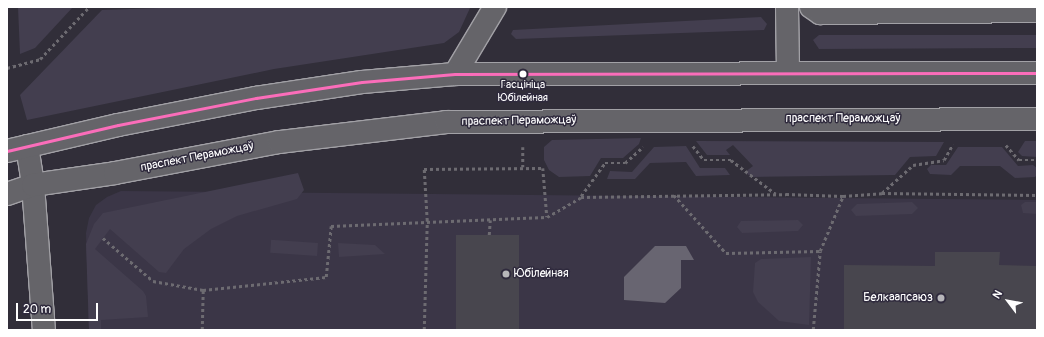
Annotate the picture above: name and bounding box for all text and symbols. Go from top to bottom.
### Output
marker: Гасцініца Юбілейная [518,69,528,79]
place label: Гасцініца Юбілейная [498,79,548,105]
street label: праспект Пераможцаў [786,112,900,126]
street label: праспект Пераможцаў [461,113,577,129]
street label: праспект Пераможцаў [139,139,255,175]
place label: Юбілейная [514,267,569,281]
marker: Юбілейная [501,269,511,279]
north arrow [988,281,1028,321]
text: N [990,288,1005,301]
place label: Белкаапсаюз [863,291,933,305]
marker: Белкаапсаюз [936,293,946,303]
scale bar [18,295,100,321]
text: 20 m [23,302,51,317]

